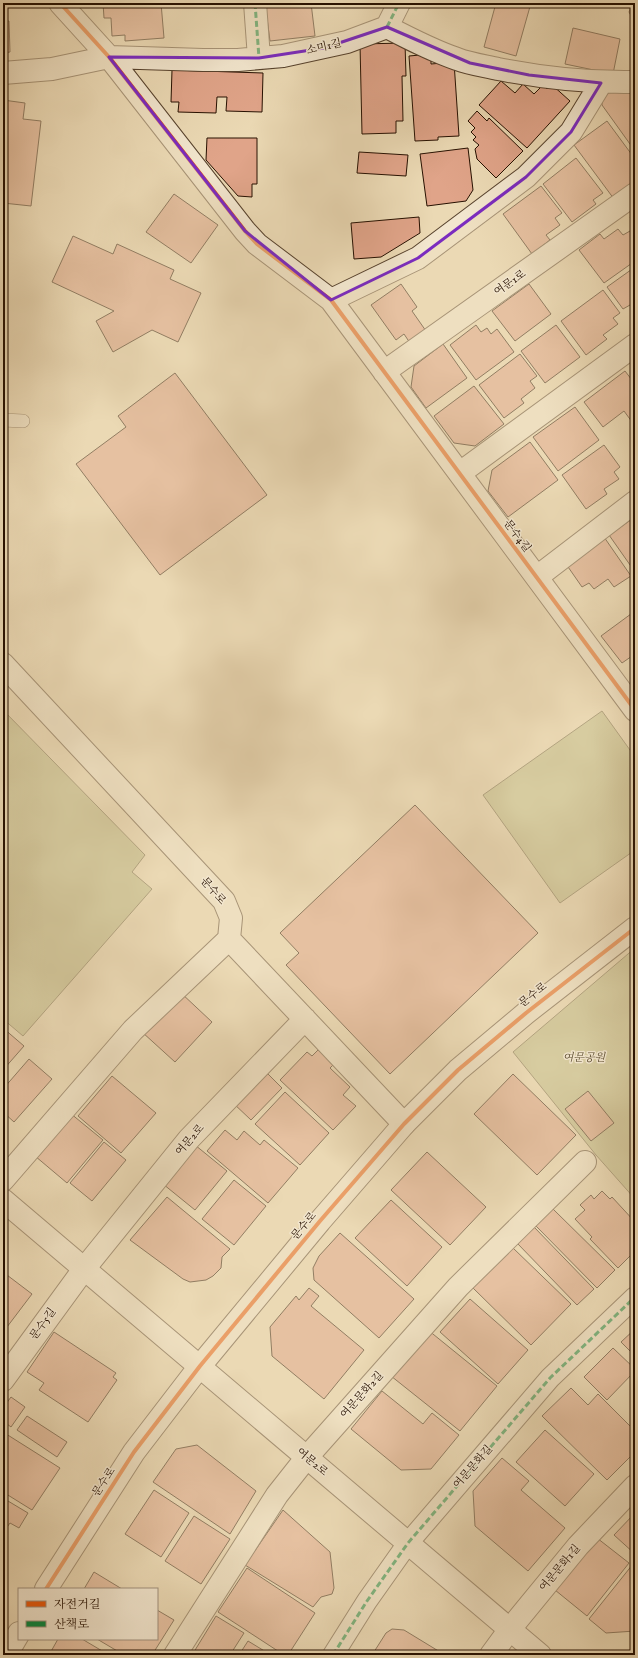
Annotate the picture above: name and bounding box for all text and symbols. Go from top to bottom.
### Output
street label: 소미1길 [305,36,343,58]
street label: 여문1로 [491,267,529,299]
street label: 문수4길 [500,517,534,555]
street label: 문수로 [197,874,229,908]
street label: 문수로 [516,979,550,1010]
park label: 여문공원 [563,1051,607,1065]
street label: 여문2로 [173,1121,208,1159]
street label: 문수로 [288,1209,320,1243]
street label: 문수5길 [27,1305,59,1343]
street label: 여문문화2길 [337,1369,387,1421]
street label: 여문문화길 [450,1442,496,1492]
street label: 여문2로 [293,1445,331,1480]
street label: 문수로 [89,1465,119,1499]
street label: 여문문화1길 [536,1542,584,1594]
legend [18,1588,158,1640]
text: 자전거길 [54,1597,100,1612]
text: 산책로 [54,1617,89,1632]

